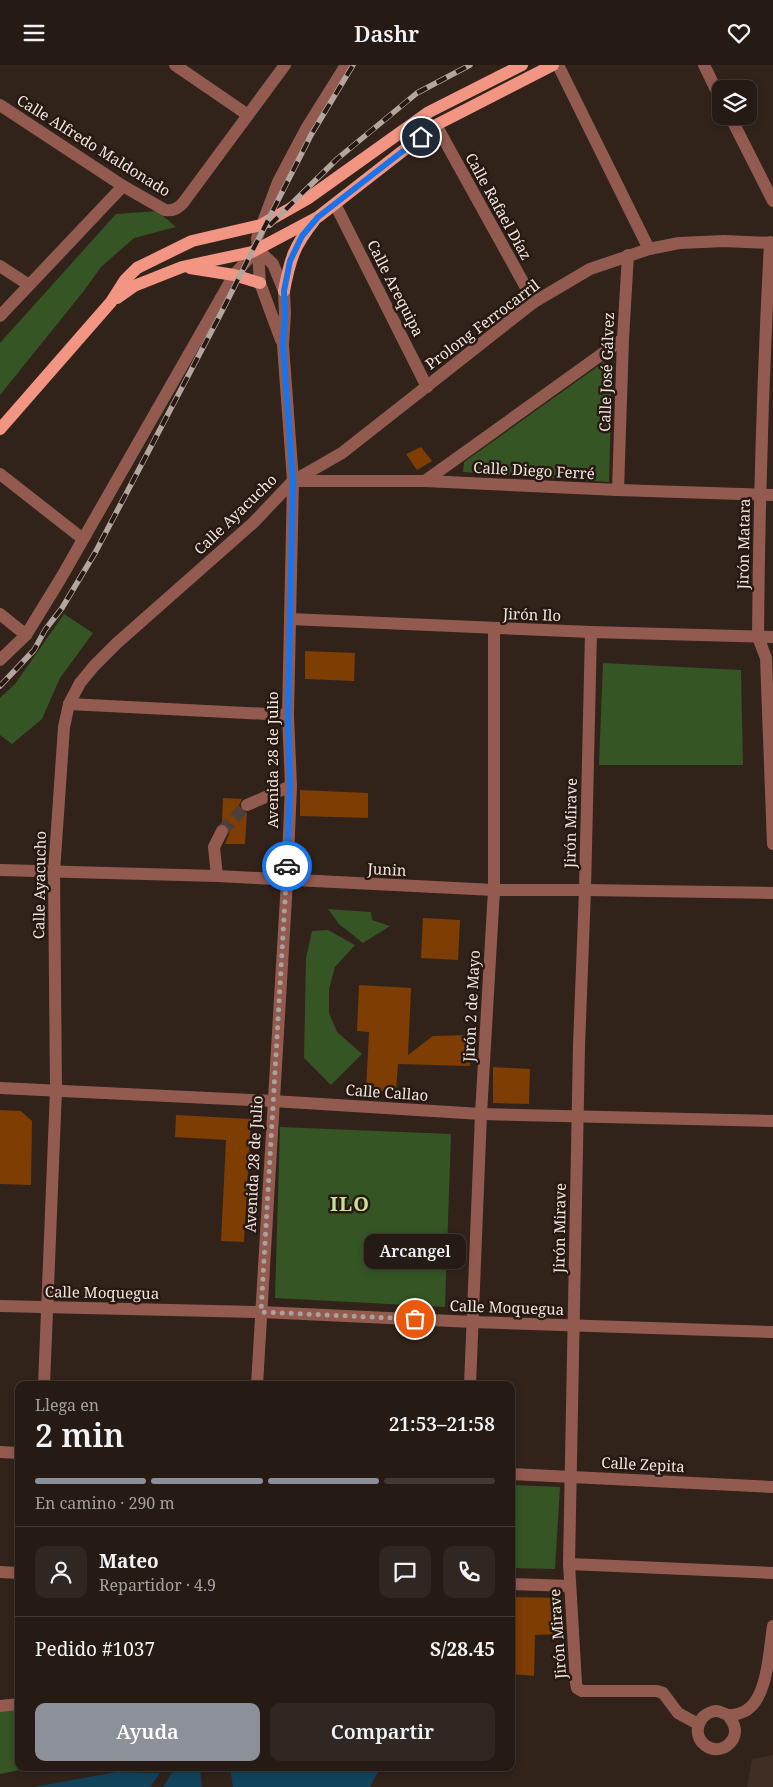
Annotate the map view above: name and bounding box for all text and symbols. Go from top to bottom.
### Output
text: Dashr [354,18,419,48]
icon: menu [20,19,48,47]
icon: heart [725,19,753,47]
map controls [712,80,757,125]
button: layers [712,80,757,125]
street label: Calle Alfredo Maldonado [13,89,175,201]
pin [400,116,442,158]
icon: home [407,123,435,151]
street label: Calle Rafael Díaz [461,149,537,263]
street label: Calle Arequipa [363,236,429,340]
street label: Prolong Ferrocarril [421,274,543,374]
street label: Calle José Gálvez [594,312,618,432]
street label: Calle Diego Ferré [473,457,595,483]
street label: Calle Ayacucho [189,469,281,559]
street label: Jirón Matara [732,498,754,591]
street label: Jirón Ilo [502,603,561,625]
street label: Avenida 28 de Julio [262,691,282,829]
street label: Jirón Mirave [559,778,581,869]
street label: Calle Ayacucho [28,831,50,939]
courier [262,841,312,891]
icon: car [273,852,301,880]
street label: Junin [366,858,407,880]
street label: Jirón 2 de Mayo [458,949,484,1064]
street label: Calle Callao [345,1079,429,1105]
street label: Avenida 28 de Julio [239,1095,267,1233]
street label: Jirón Mirave [548,1183,570,1274]
district label: ILO [330,1190,370,1217]
callout: Arcangel [364,1234,466,1269]
text: Arcangel [379,1240,451,1262]
street label: Calle Moquegua [45,1281,159,1303]
street label: Calle Moquegua [449,1295,565,1319]
pin [394,1298,436,1340]
icon: bag [401,1305,429,1333]
text: Llega en [35,1394,99,1416]
text: 21:53–21:58 [389,1411,495,1437]
text: 2 min [35,1413,124,1456]
street label: Calle Zepita [601,1452,685,1476]
text: En camino · 290 m [35,1492,175,1514]
button: person [35,1546,87,1598]
button: chat [379,1546,431,1598]
button: phone [443,1546,495,1598]
text: Mateo [99,1548,159,1574]
text: Repartidor · 4.9 [99,1574,216,1596]
street label: Jirón Mirave [544,1588,570,1681]
text: Pedido #1037 [35,1636,155,1662]
text: S/28.45 [430,1636,495,1662]
button: Ayuda [35,1703,260,1761]
button: Compartir [270,1703,495,1761]

